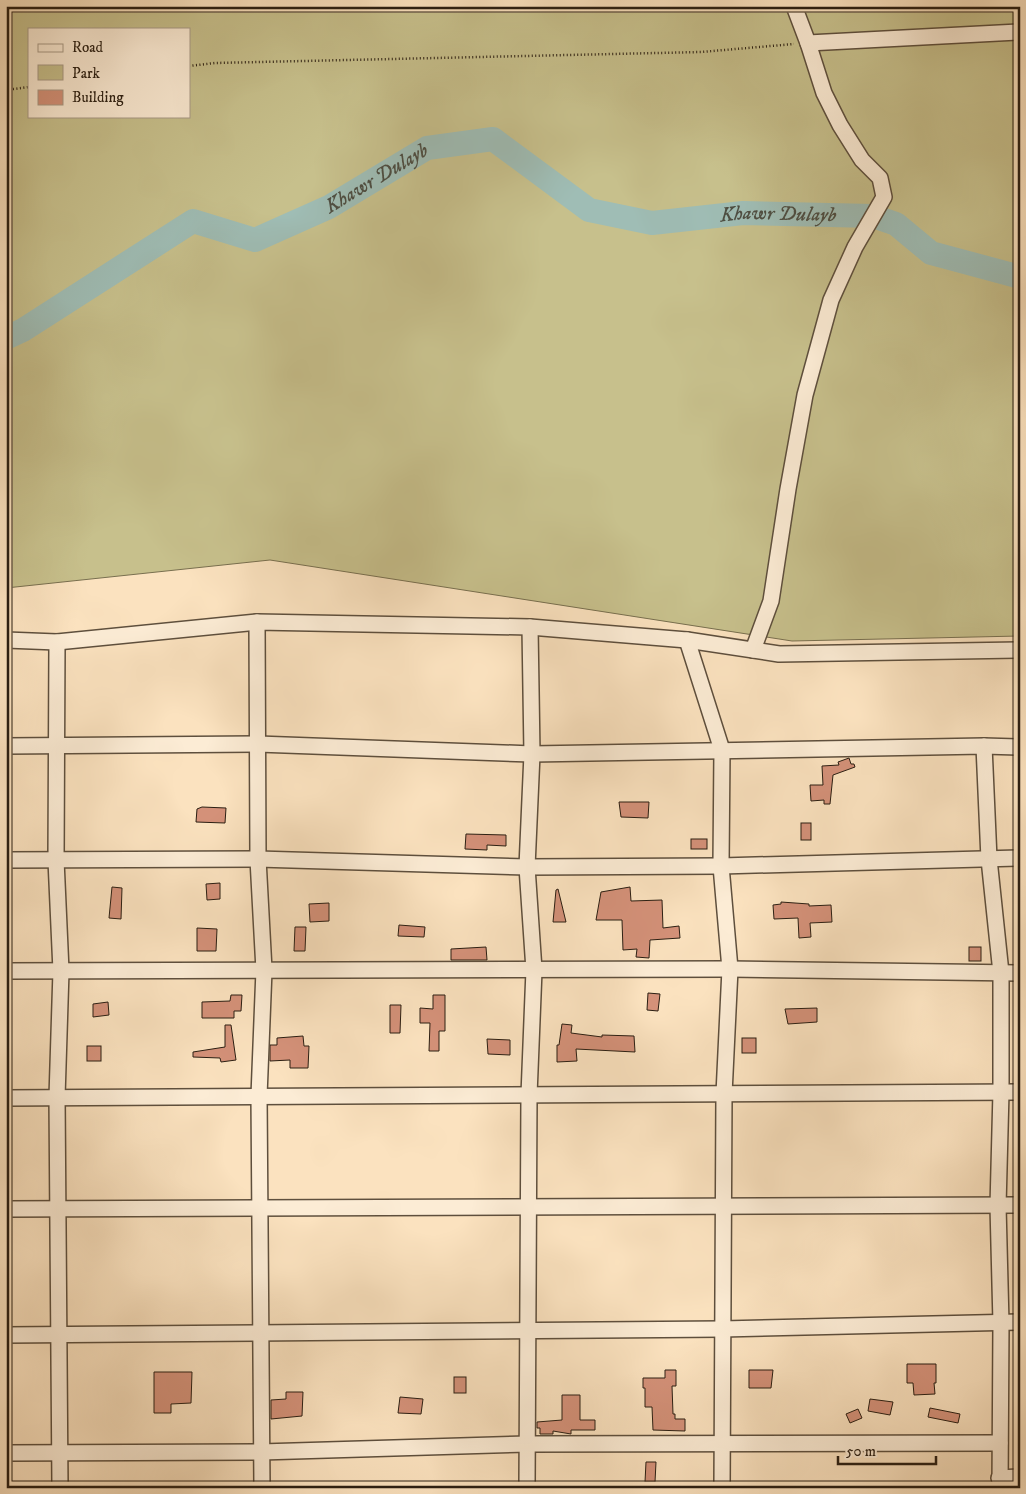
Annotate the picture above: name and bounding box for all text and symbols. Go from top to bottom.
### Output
legend [28,28,190,118]
text: Road [72,38,104,57]
text: Park [72,64,101,83]
text: Building [72,88,124,107]
water label: Khawr Dulayb [319,137,433,220]
water label: Khawr Dulayb [718,200,837,228]
scale bar [838,1434,936,1466]
text: 50 m [846,1442,876,1461]

